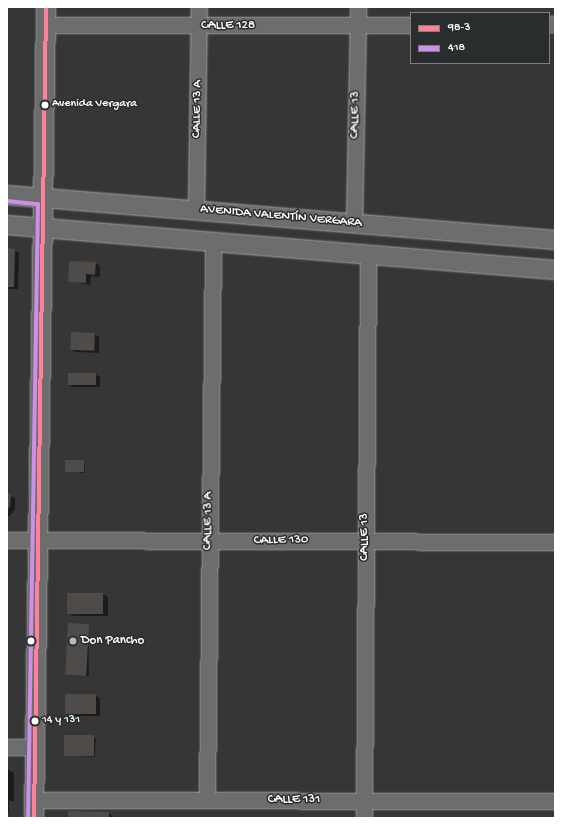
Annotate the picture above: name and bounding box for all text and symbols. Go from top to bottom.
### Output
legend [410,12,550,64]
street label: CALLE 128 [201,18,255,34]
text: 98-3 [448,21,471,35]
text: 418 [448,41,465,55]
street label: CALLE 13 A [190,80,206,138]
street label: CALLE 13 [348,91,364,139]
place label: Avenida Vergara [52,98,137,112]
marker: Avenida Vergara [40,100,50,110]
street label: AVENIDA VALENTÍN VERGARA [200,202,362,232]
street label: CALLE 13 A [201,492,217,550]
street label: CALLE 13 [357,513,373,561]
street label: CALLE 130 [253,533,309,549]
place label: Don Pancho [81,633,144,649]
unlabelled marker [26,636,36,646]
marker: Don Pancho [68,636,78,646]
place label: 14 y 131 [42,714,80,728]
marker: 14 y 131 [30,716,40,726]
street label: CALLE 131 [268,792,320,808]

